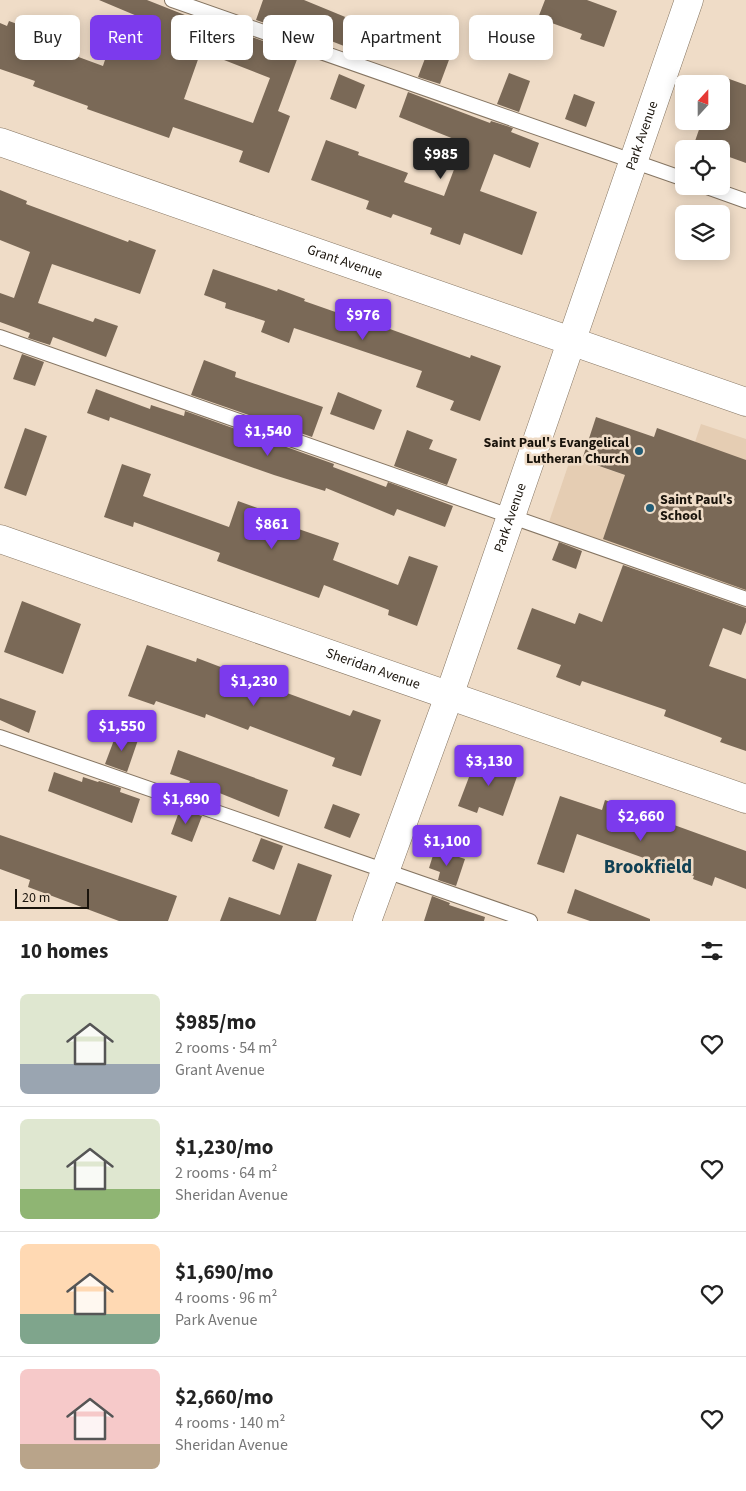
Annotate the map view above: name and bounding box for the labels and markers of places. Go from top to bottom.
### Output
pin: $985 [411,138,471,180]
pin: $976 [333,298,393,341]
pin: $1,540 [227,414,309,457]
place label: Saint Paul's Evangelical Lutheran Church [484,433,629,469]
marker: Saint Paul's Evangelical Lutheran Church [633,445,645,457]
place label: Saint Paul's School [660,490,733,526]
marker: Saint Paul's School [644,502,656,514]
pin: $861 [242,508,302,550]
pin: $1,230 [213,664,295,707]
pin: $1,550 [81,710,163,752]
pin: $3,130 [448,744,530,787]
pin: $1,690 [145,782,227,825]
pin: $2,660 [600,800,682,842]
pin: $1,100 [406,824,488,867]

